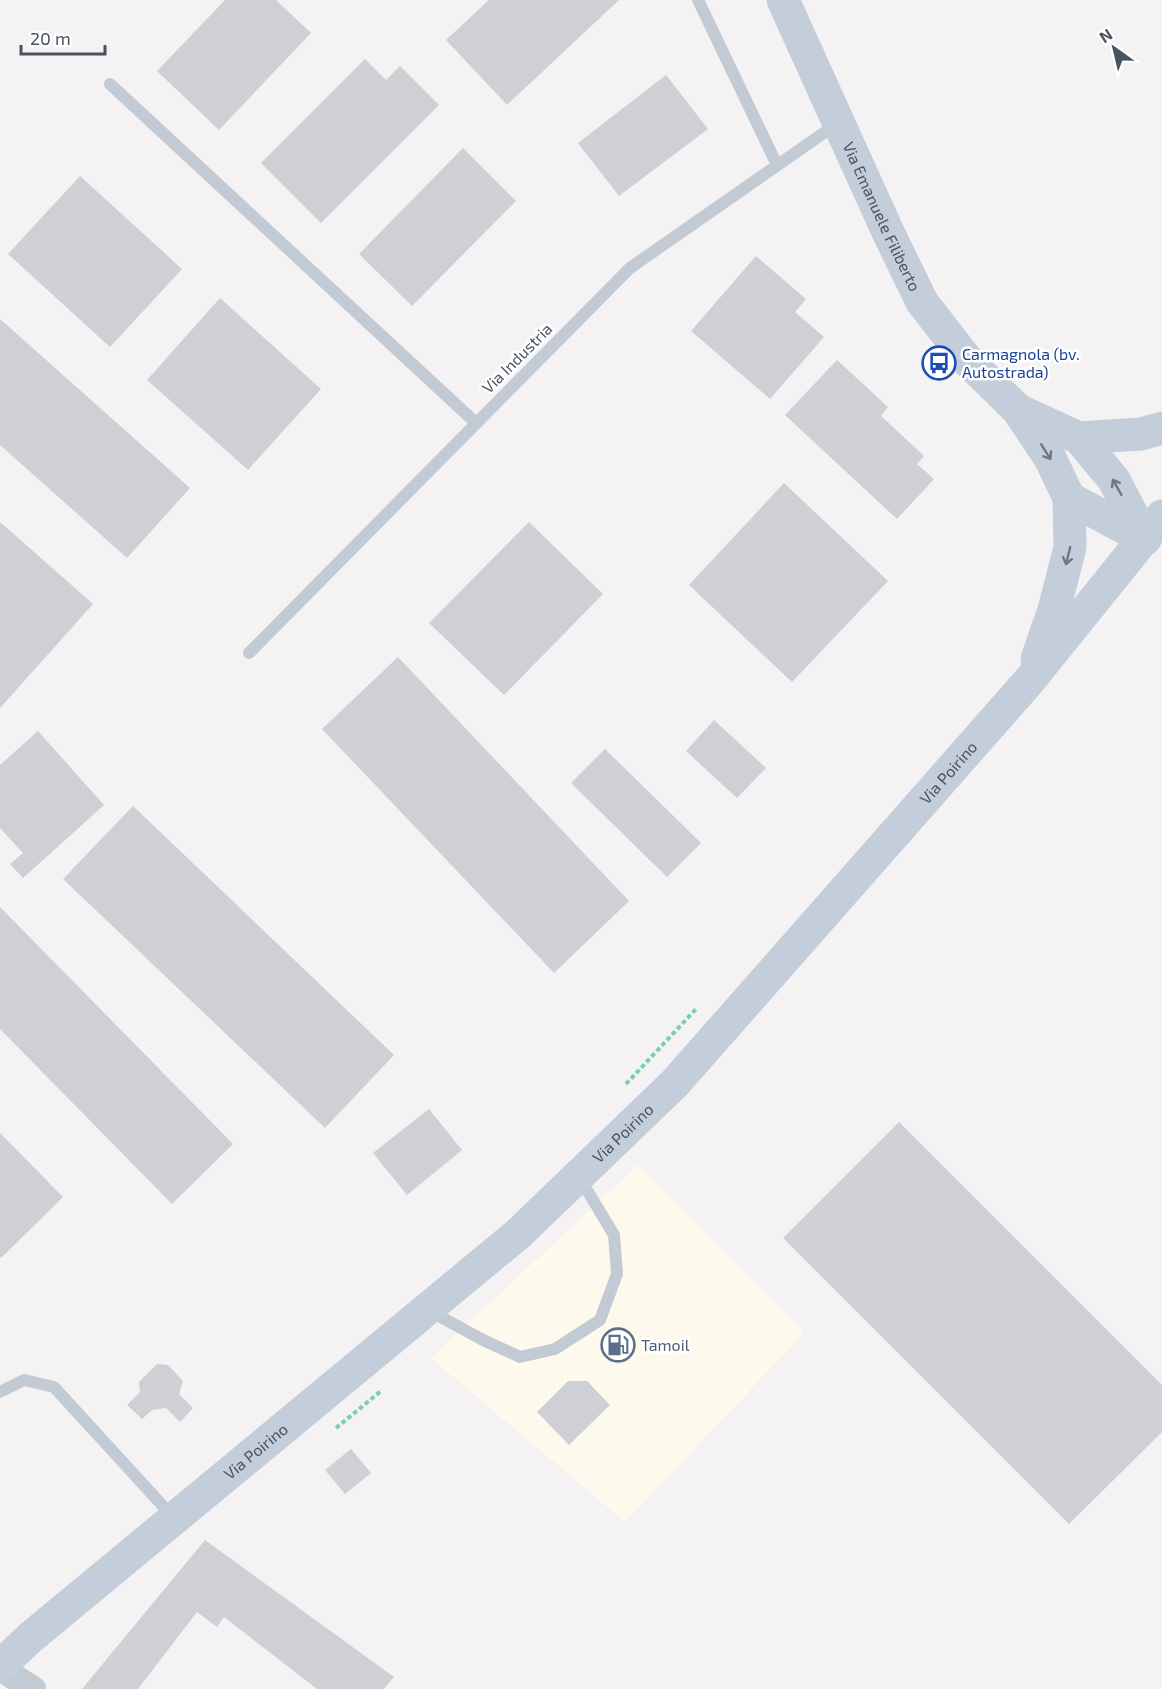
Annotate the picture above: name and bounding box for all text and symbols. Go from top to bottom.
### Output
scale bar [21,18,105,56]
north arrow [1084,18,1144,78]
text: N [1095,24,1115,46]
text: 20 m [30,27,71,49]
street label: Via Emanuele Filiberto [839,139,925,294]
street label: Via Industria [478,319,556,397]
place label: Carmagnola (bv. Autostrada) [962,344,1080,381]
bus stop icon: Carmagnola (bv. Autostrada) [921,345,957,381]
one-way arrow [1041,443,1053,460]
one-way arrow [1111,479,1123,496]
one-way arrow [1061,546,1073,565]
street label: Via Poirino [915,737,981,808]
street label: Via Poirino [588,1099,657,1166]
fuel station icon: Tamoil [600,1327,636,1363]
place label: Tamoil [641,1335,690,1354]
street label: Via Poirino [219,1419,291,1483]

